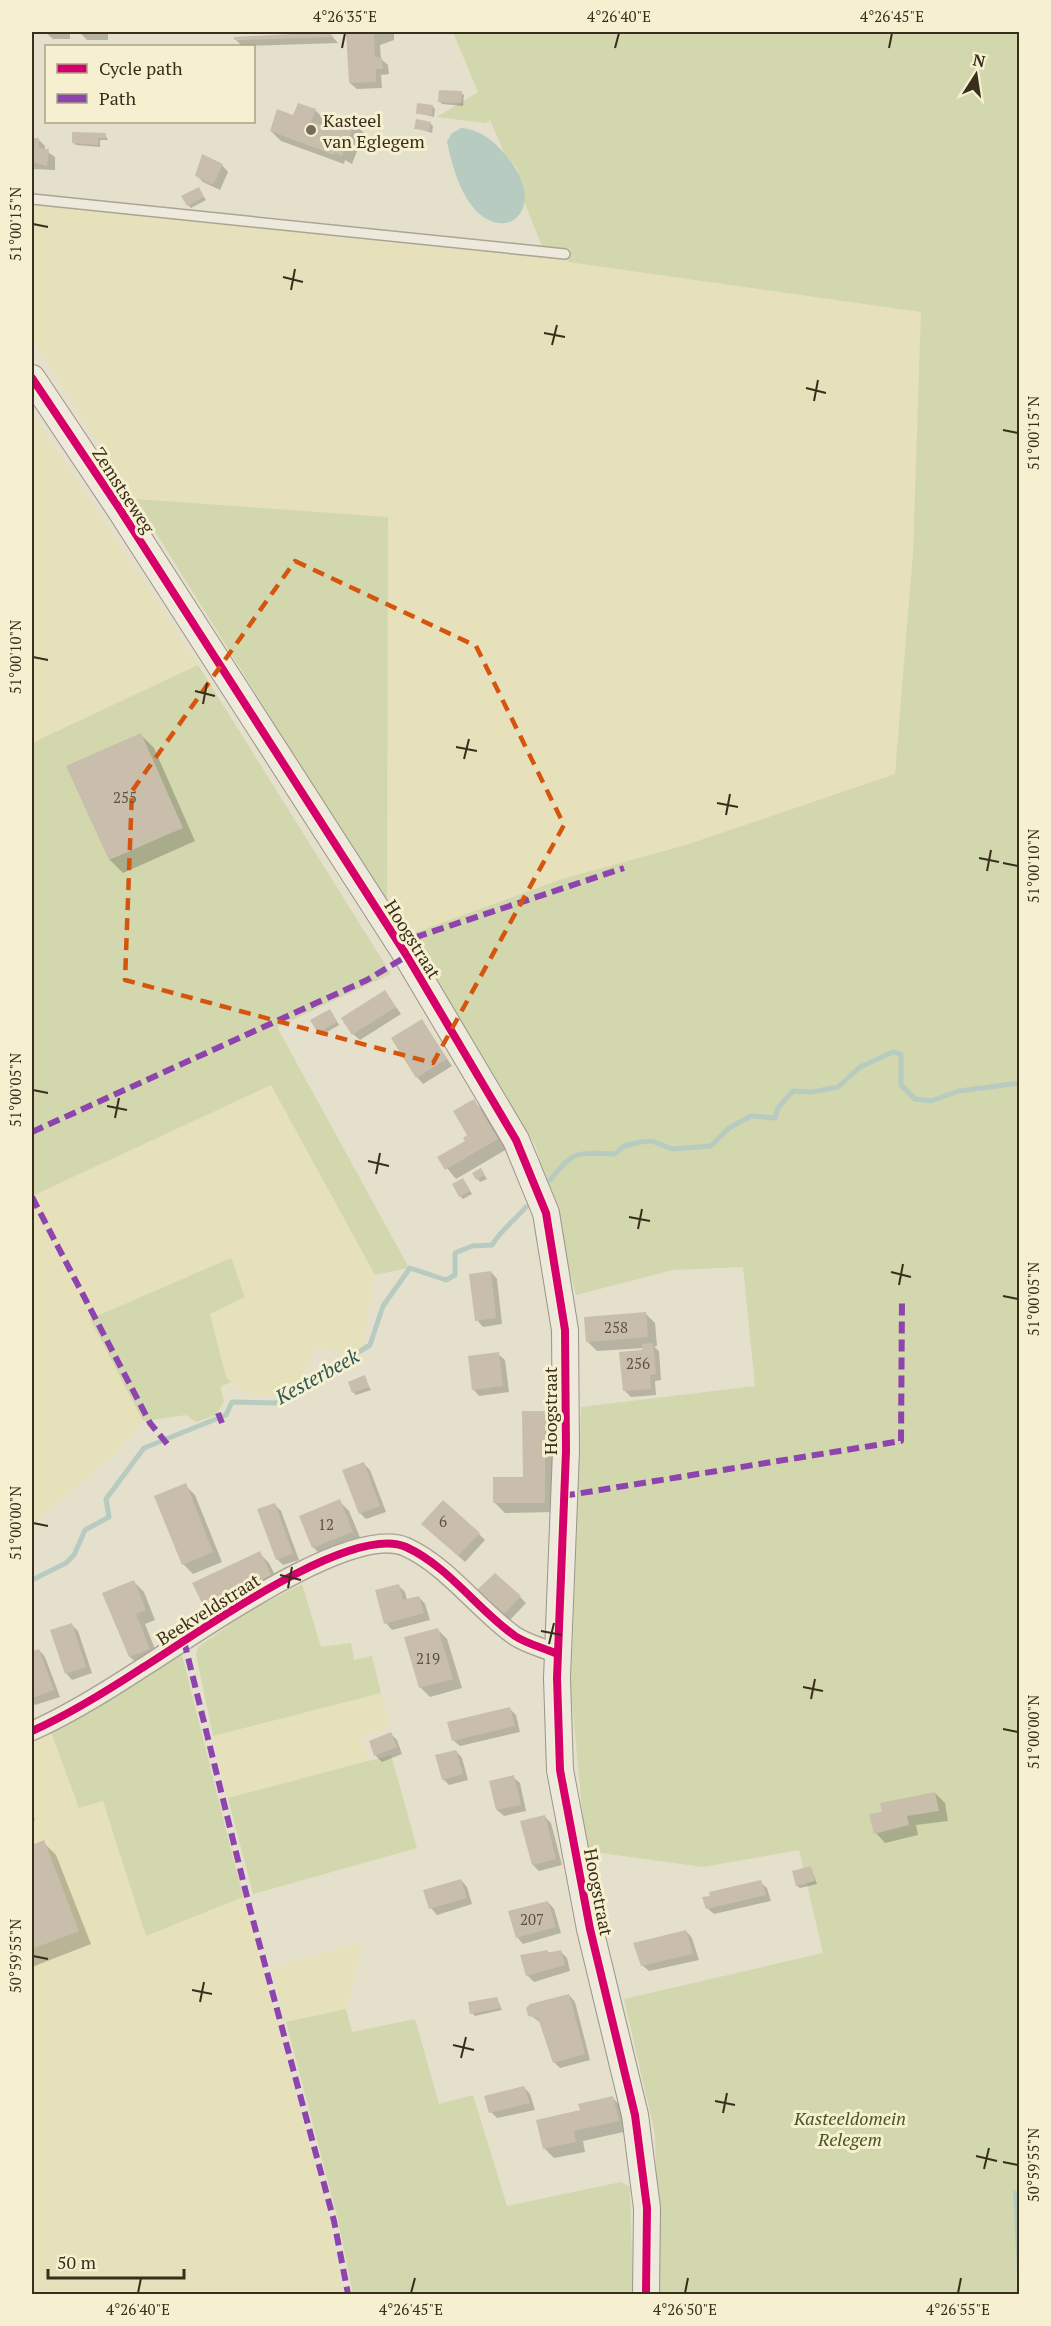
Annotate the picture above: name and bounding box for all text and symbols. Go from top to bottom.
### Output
text: 4°26'35"E [313,6,377,26]
text: 4°26'40"E [587,6,651,26]
text: 4°26'45"E [860,6,924,26]
legend [45,45,255,123]
north arrow [946,45,1006,105]
text: N [971,48,987,72]
text: Cycle path [99,56,183,80]
text: Path [99,86,136,110]
place label: Kasteel van Eglegem [322,108,425,153]
marker: Kasteel van Eglegem [304,123,318,137]
text: 51°00'15"N [5,187,25,261]
text: 51°00'15"N [1023,396,1043,470]
street label: Zemstseweg [87,442,161,538]
text: 51°00'10"N [5,620,25,694]
house number: 255 [113,787,137,807]
text: 51°00'10"N [1023,829,1043,903]
street label: Hoogstraat [379,895,447,983]
text: 51°00'05"N [5,1053,25,1127]
text: 51°00'05"N [1023,1262,1043,1336]
house number: 258 [604,1317,628,1337]
water label: Kesterbeek [270,1342,364,1410]
house number: 256 [626,1353,650,1373]
street label: Hoogstraat [538,1366,562,1455]
text: 51°00'00"N [5,1486,25,1560]
house number: 6 [439,1511,447,1531]
house number: 12 [318,1514,334,1534]
street label: Beekveldstraat [152,1567,265,1650]
house number: 219 [416,1648,440,1668]
text: 51°00'00"N [1023,1695,1043,1769]
street label: Hoogstraat [579,1846,619,1938]
house number: 207 [520,1909,544,1929]
text: 50°59'55"N [5,1919,25,1993]
park label: Kasteeldomein Relegem [793,2106,906,2151]
text: 50°59'55"N [1023,2128,1043,2202]
scale bar [48,2242,184,2280]
text: 50 m [57,2250,97,2274]
text: 4°26'40"E [106,2299,170,2319]
text: 4°26'45"E [379,2299,443,2319]
text: 4°26'50"E [653,2299,717,2319]
text: 4°26'55"E [926,2299,990,2319]

